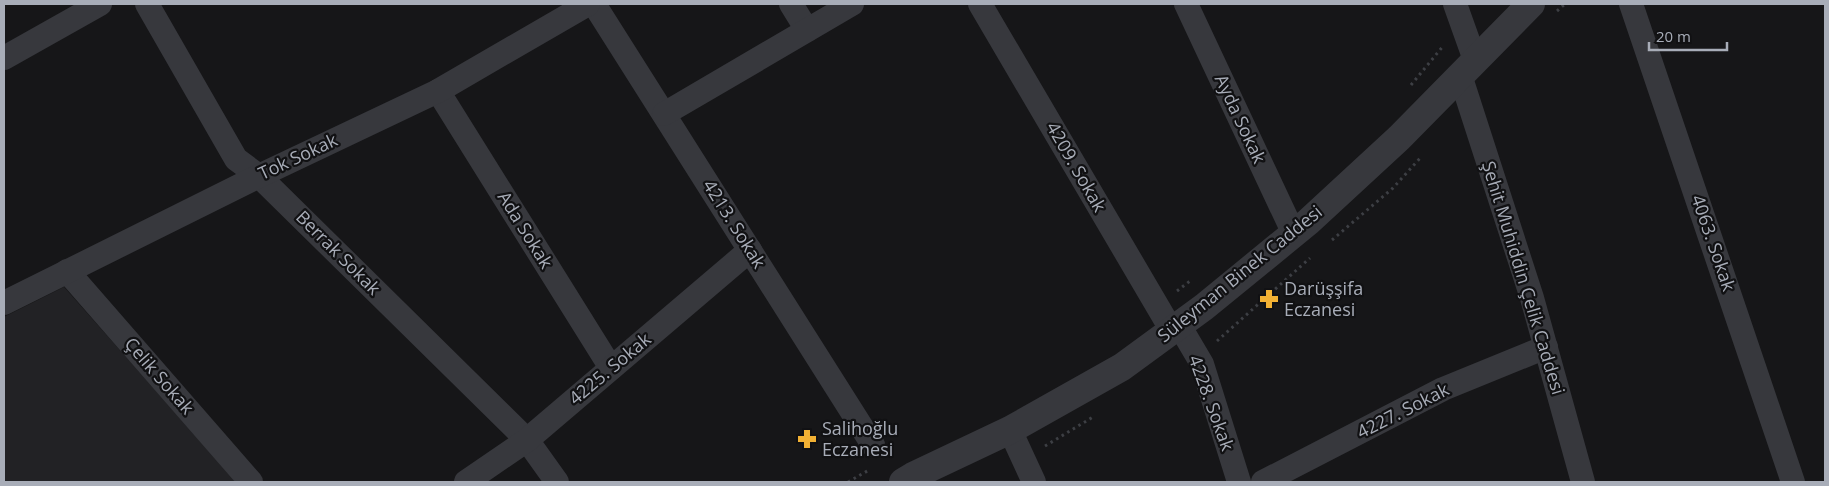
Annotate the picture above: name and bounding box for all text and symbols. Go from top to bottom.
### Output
scale bar [1649,20,1726,52]
text: 20 m [1656,26,1691,46]
street label: Ayda Sokak [1210,70,1272,168]
street label: 4209. Sokak [1041,117,1113,216]
street label: Tok Sokak [254,127,341,185]
street label: Şehit Muhiddin Çelik Caddesi [1477,158,1571,397]
street label: 4213. Sokak [698,175,772,273]
street label: Ada Sokak [493,186,559,273]
street label: 4063. Sokak [1686,191,1742,294]
street label: Süleyman Binek Caddesi [1152,199,1327,347]
street label: Berrak Sokak [291,205,387,300]
place label: Darüşşifa Eczanesi [1284,276,1363,321]
pharmacy icon: Darüşşifa Eczanesi [1258,288,1280,310]
street label: 4225. Sokak [563,326,656,410]
street label: Çelik Sokak [120,332,200,419]
street label: 4228. Sokak [1184,351,1241,454]
street label: 4227. Sokak [1352,376,1453,444]
place label: Salihoğlu Eczanesi [822,416,898,461]
pharmacy icon: Salihoğlu Eczanesi [796,428,818,450]

